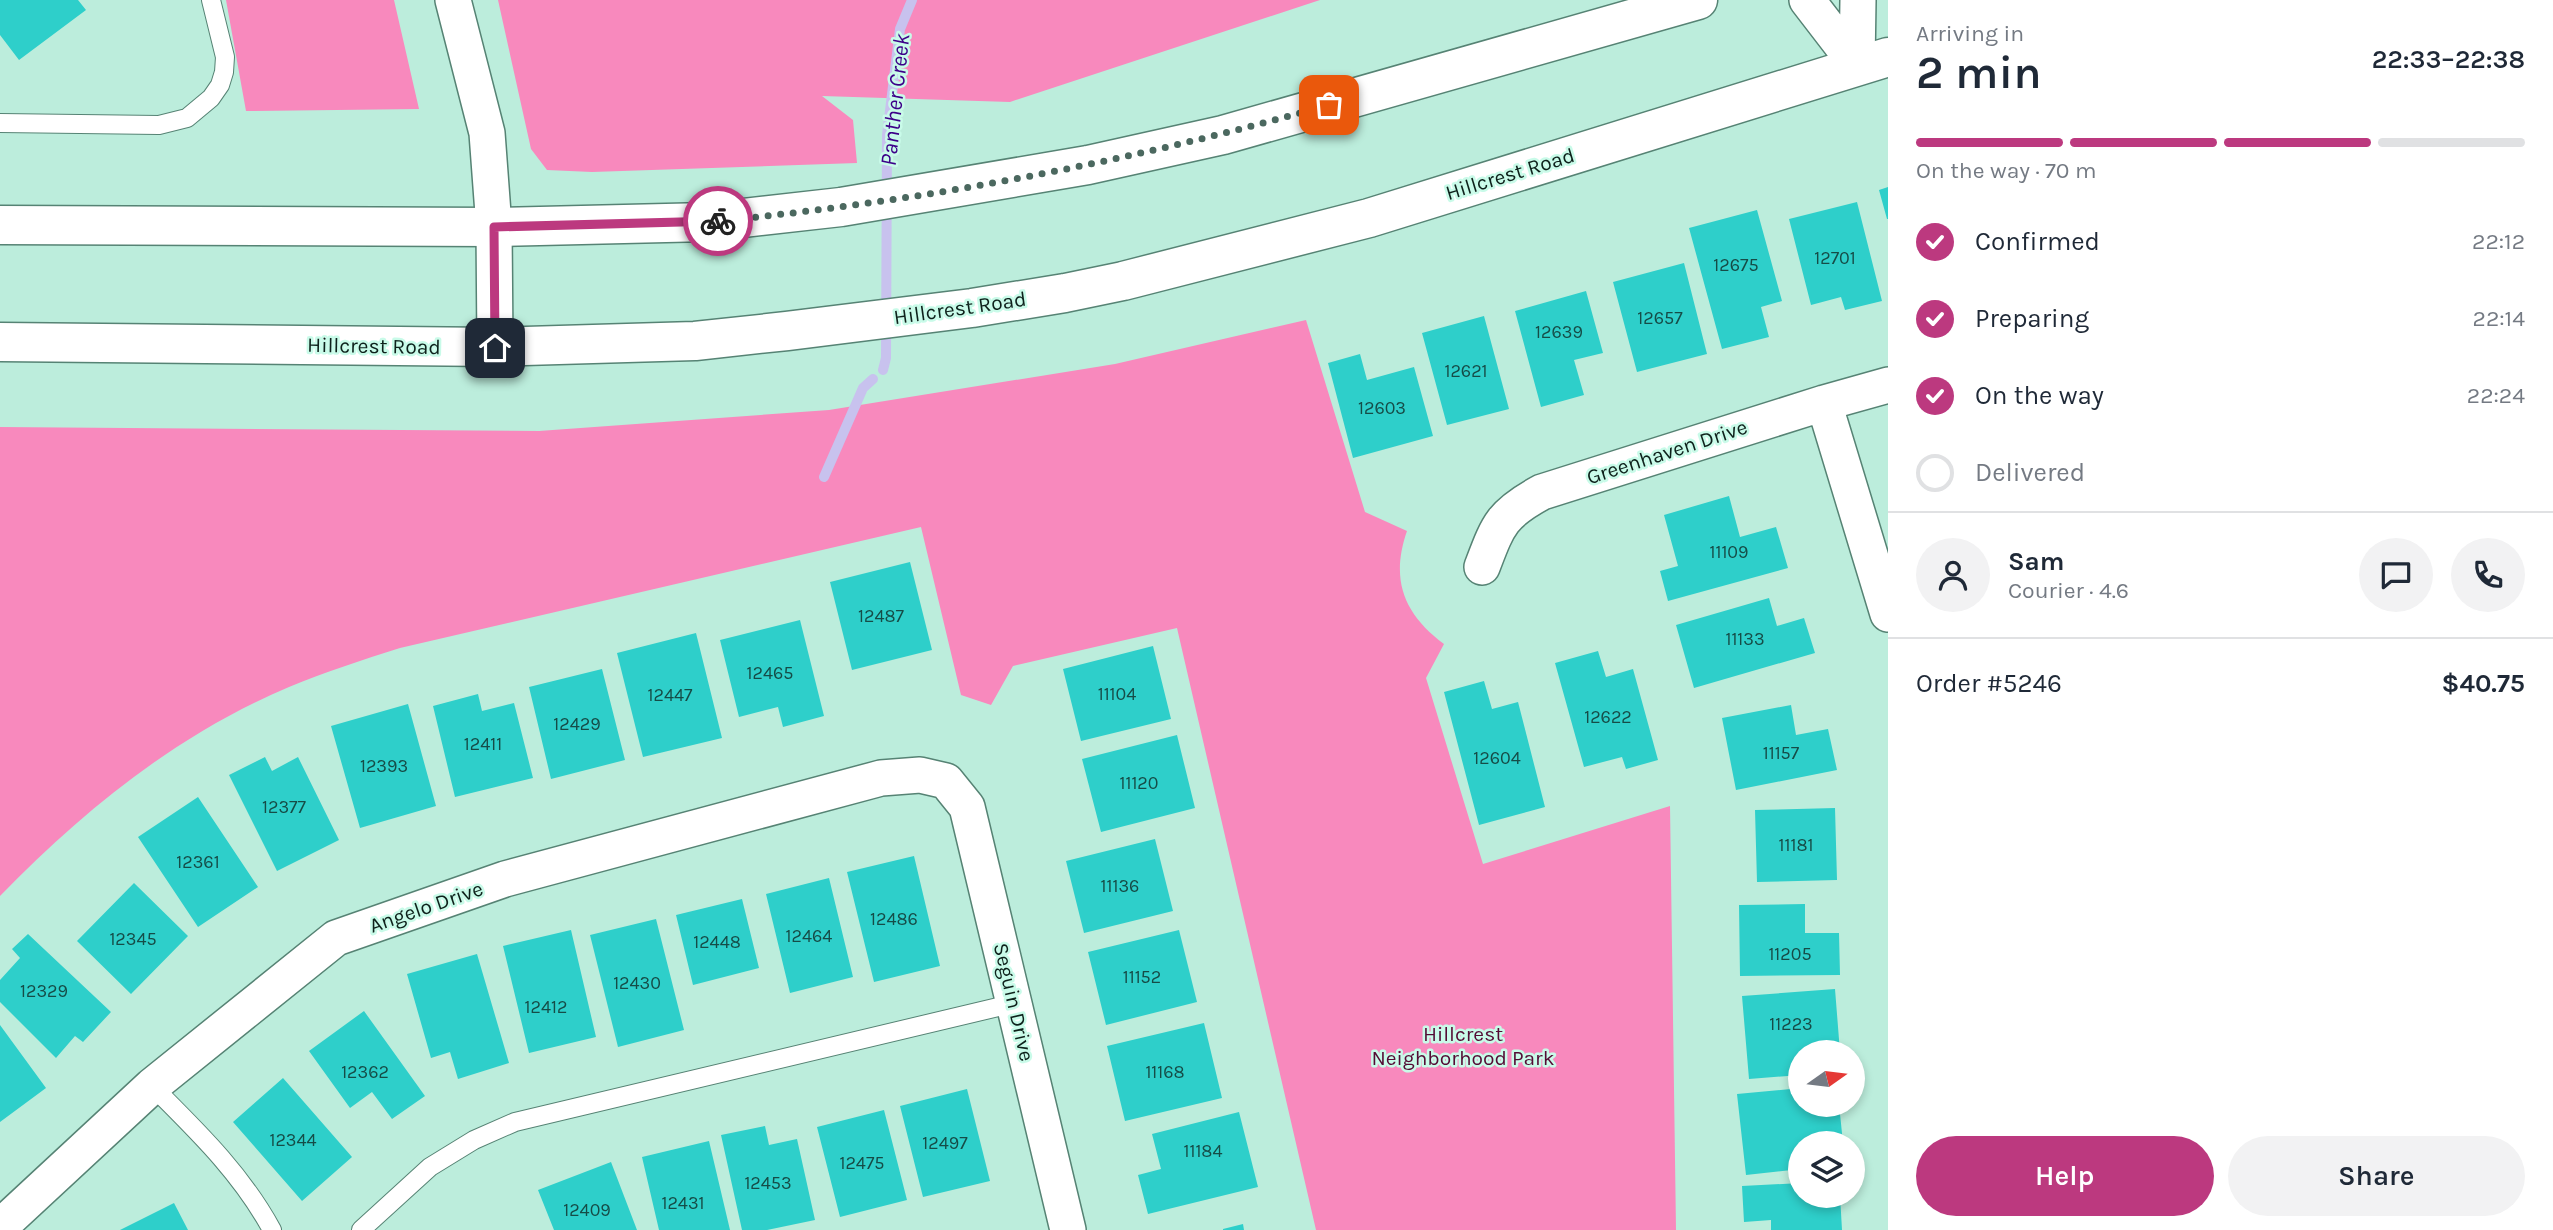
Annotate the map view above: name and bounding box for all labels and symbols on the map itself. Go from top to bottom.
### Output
water label: Panther Creek [875,32,915,167]
pin [1299,75,1359,135]
street label: Hillcrest Road [1443,143,1577,205]
courier [683,186,753,256]
house number: 12701 [1814,247,1856,269]
house number: 12675 [1713,254,1759,276]
street label: Hillcrest Road [892,287,1028,329]
house number: 12657 [1637,307,1683,329]
pin [465,318,525,378]
house number: 12639 [1535,321,1583,343]
street label: Hillcrest Road [307,333,441,359]
house number: 12621 [1444,360,1488,382]
house number: 12603 [1358,397,1406,419]
street label: Greenhaven Drive [1584,415,1750,489]
house number: 11109 [1710,541,1748,563]
house number: 12487 [858,605,905,627]
house number: 11133 [1725,628,1765,650]
house number: 12465 [747,662,793,684]
house number: 11104 [1098,683,1136,705]
house number: 12447 [648,684,693,706]
house number: 12622 [1584,706,1632,728]
house number: 12429 [553,713,601,735]
house number: 12411 [464,733,502,755]
house number: 11157 [1763,742,1800,764]
house number: 12604 [1473,747,1521,769]
house number: 12393 [360,755,408,777]
house number: 11120 [1120,772,1158,794]
house number: 12377 [262,796,306,818]
house number: 11181 [1779,834,1813,856]
house number: 12361 [176,851,220,873]
house number: 11136 [1101,875,1139,897]
street label: Angelo Drive [366,876,486,938]
house number: 12486 [870,908,918,930]
house number: 12464 [786,925,832,947]
house number: 12345 [109,928,157,950]
house number: 12448 [693,931,741,953]
street label: Seguin Drive [989,940,1039,1064]
house number: 11205 [1768,943,1812,965]
house number: 11152 [1123,966,1161,988]
house number: 12430 [613,972,661,994]
house number: 12329 [20,980,68,1002]
house number: 12412 [525,996,567,1018]
house number: 11223 [1769,1013,1813,1035]
park label: Hillcrest Neighborhood Park [1371,1022,1555,1070]
north arrow [1788,1040,1866,1116]
house number: 12362 [341,1061,389,1083]
house number: 11168 [1145,1061,1185,1083]
house number: 12344 [269,1129,317,1151]
house number: 12497 [922,1132,968,1154]
house number: 11184 [1184,1140,1222,1162]
house number: 12475 [839,1152,885,1174]
house number: 12453 [744,1172,792,1194]
house number: 12431 [661,1192,705,1214]
house number: 12409 [563,1199,611,1221]

